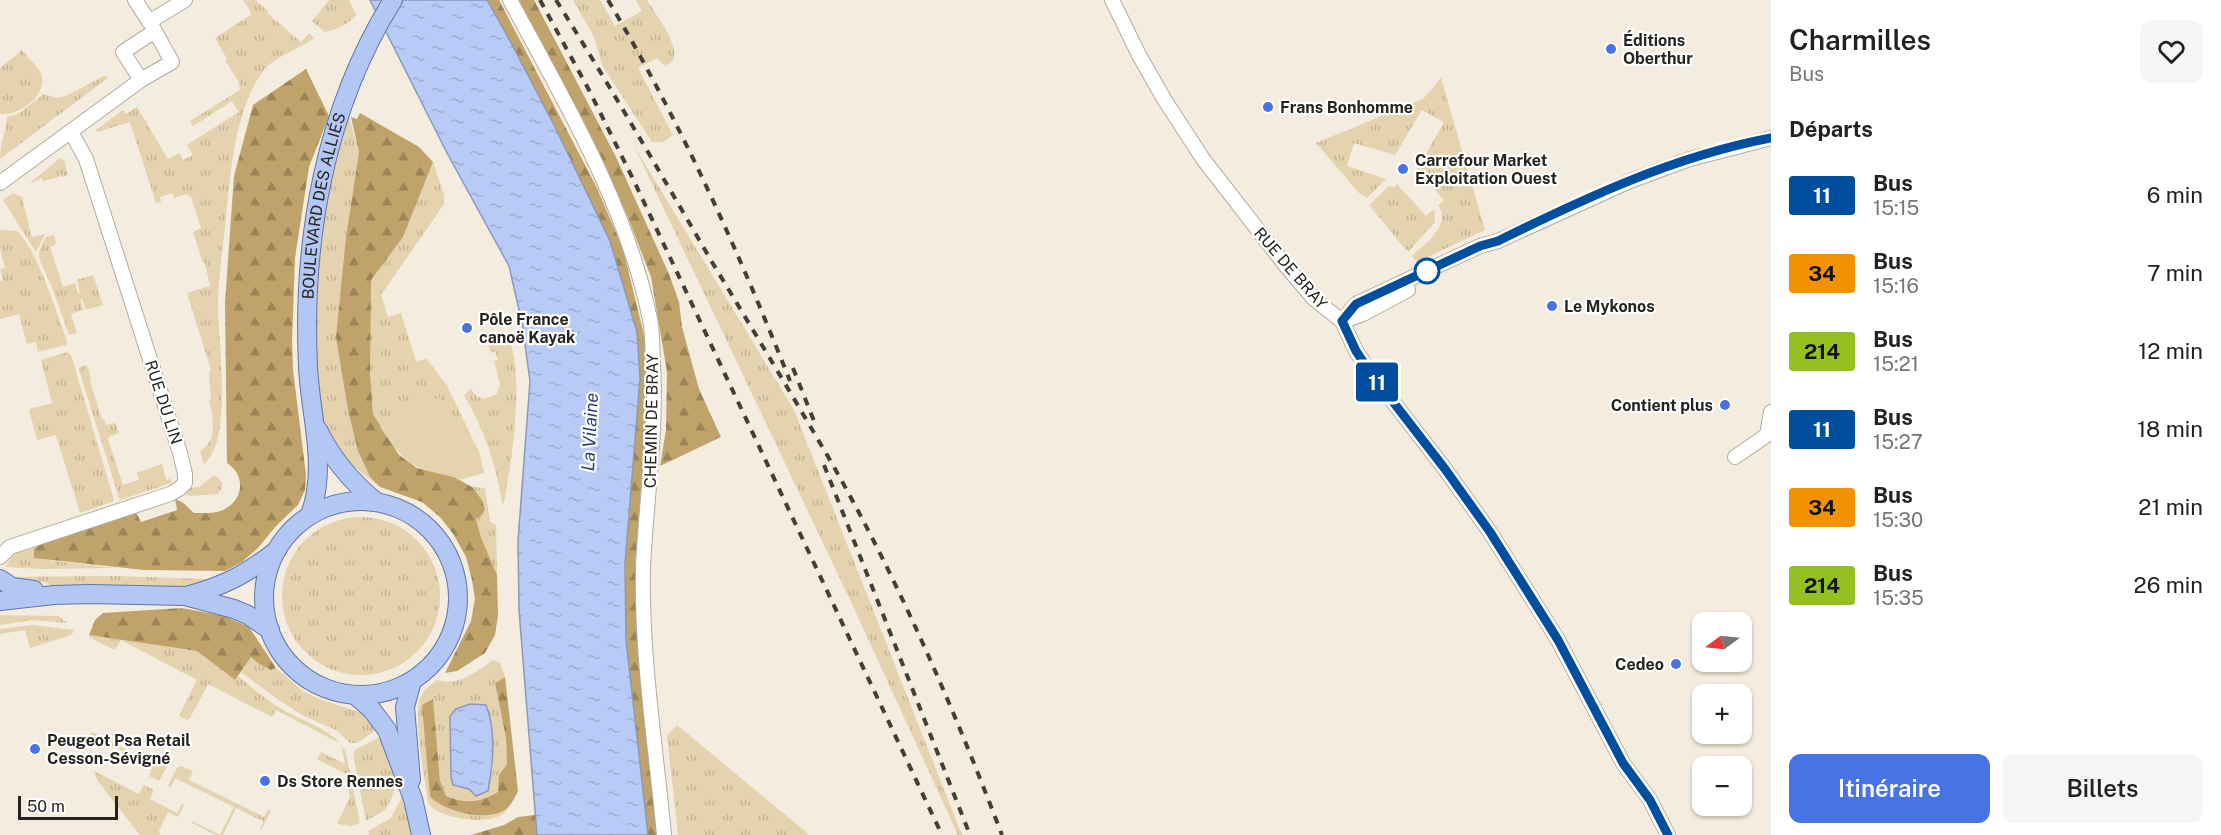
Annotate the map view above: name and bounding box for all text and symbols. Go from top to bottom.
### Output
button: heart [2140,20,2203,83]
text: Charmilles [1789,23,1931,56]
place label: Éditions Oberthur [1623,30,1693,68]
marker: Éditions Oberthur [1604,42,1618,56]
text: Bus [1789,62,1824,86]
place label: Frans Bonhomme [1280,98,1413,117]
marker: Frans Bonhomme [1261,100,1275,114]
street label: BOULEVARD DES ALLIÉS [299,110,350,300]
text: Départs [1789,116,1873,142]
place label: Carrefour Market Exploitation Ouest [1415,151,1557,188]
marker: Carrefour Market Exploitation Ouest [1396,162,1410,176]
text: Bus [1873,170,1913,196]
text: 6 min [2147,182,2203,208]
text: 11 [1813,183,1831,208]
text: 15:15 [1873,196,1919,220]
street label: RUE DE BRAY [1250,224,1331,313]
text: Bus [1873,248,1913,274]
unlabelled marker [1414,258,1440,284]
text: 7 min [2147,260,2203,286]
text: 34 [1808,261,1836,286]
text: 15:16 [1873,274,1919,298]
place label: Le Mykonos [1564,297,1655,316]
marker: Le Mykonos [1545,299,1559,313]
place label: Pôle France canoë Kayak [479,310,575,347]
marker: Pôle France canoë Kayak [460,321,474,335]
text: Bus [1873,326,1913,352]
text: 12 min [2138,338,2203,364]
text: 214 [1804,339,1840,364]
text: 15:21 [1873,352,1919,376]
street label: CHEMIN DE BRAY [641,353,662,488]
street label: RUE DU LIN [141,358,186,447]
line badge: 11 [1350,362,1404,401]
text: 11 [1368,370,1386,395]
water label: La Vilaine [577,392,602,472]
place label: Contient plus [1611,396,1713,415]
marker: Contient plus [1718,398,1732,412]
text: Bus [1873,404,1913,430]
text: 18 min [2137,416,2203,442]
text: 11 [1813,417,1831,442]
text: 15:27 [1873,430,1923,454]
text: Bus [1873,482,1913,508]
text: 21 min [2138,494,2203,520]
text: 34 [1808,495,1836,520]
text: 15:30 [1873,508,1923,532]
text: Bus [1873,560,1913,586]
text: 26 min [2134,572,2203,598]
text: 214 [1804,573,1840,598]
text: 15:35 [1873,586,1924,610]
north arrow [1692,612,1752,672]
map controls [1692,612,1752,816]
place label: Cedeo [1615,655,1664,674]
marker: Cedeo [1669,657,1683,671]
button: + [1692,684,1752,744]
place label: Peugeot Psa Retail Cesson-Sévigné [47,731,191,768]
marker: Peugeot Psa Retail Cesson-Sévigné [28,742,42,756]
button: Itinéraire [1789,754,1990,823]
button: Billets [2002,754,2203,823]
button: − [1692,756,1752,816]
place label: Ds Store Rennes [277,772,403,791]
marker: Ds Store Rennes [258,774,272,788]
scale bar [18,793,118,820]
text: 50 m [27,797,65,816]

